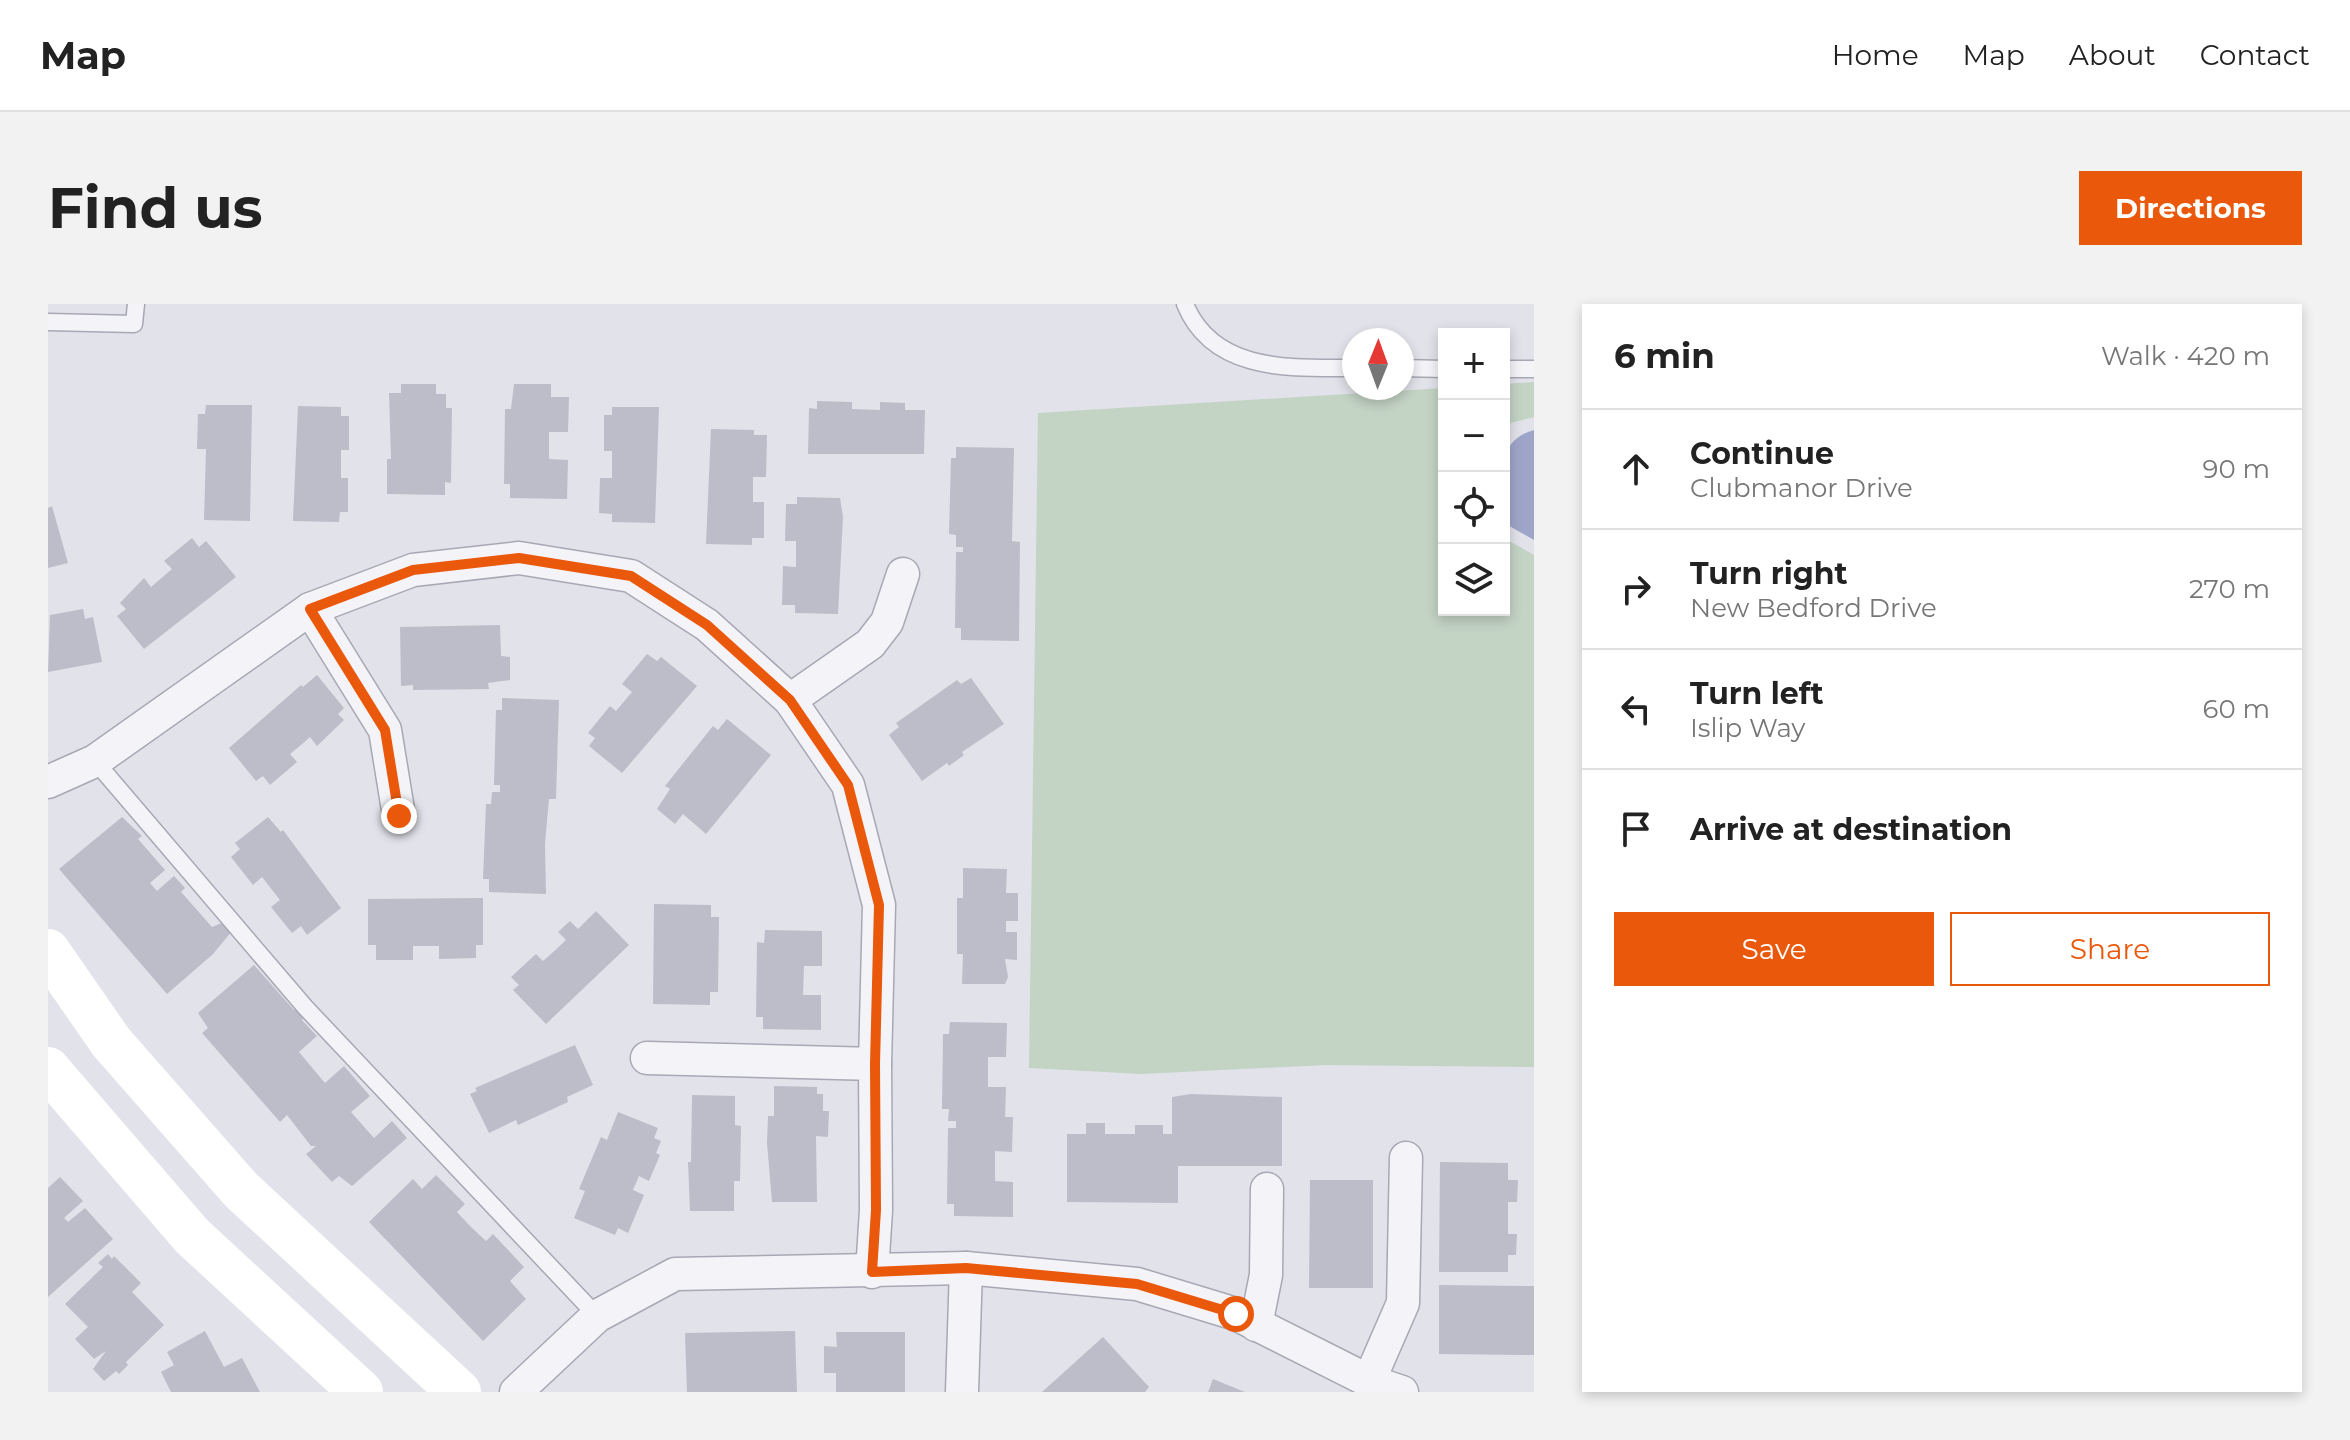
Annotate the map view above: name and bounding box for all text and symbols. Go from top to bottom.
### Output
text: Map [40,32,126,79]
text: Home [1832,38,1919,72]
text: Map [1963,38,2025,72]
text: About [2069,38,2156,72]
text: Contact [2200,38,2310,72]
button: Directions [2079,171,2302,245]
text: Find us [48,174,262,242]
north arrow [1342,328,1414,400]
map controls [1438,328,1510,616]
button: + [1438,328,1510,400]
text: 6 min [1614,335,1715,377]
text: Walk · 420 m [2101,340,2270,372]
button: − [1438,400,1510,472]
text: Continue [1690,435,1834,472]
icon: ahead [1614,447,1658,491]
text: 90 m [2203,453,2270,485]
button: locate [1438,472,1510,544]
text: Clubmanor Drive [1690,472,1913,504]
button: layers [1438,544,1510,616]
text: Turn right [1690,555,1847,592]
icon: right [1614,567,1658,611]
text: 270 m [2189,573,2270,605]
text: New Bedford Drive [1690,592,1937,624]
text: Turn left [1690,675,1823,712]
icon: left [1614,687,1658,731]
text: 60 m [2203,693,2270,725]
text: Islip Way [1690,712,1805,744]
route end [381,798,417,834]
icon: arrive [1614,807,1658,851]
text: Arrive at destination [1690,811,2012,848]
button: Save [1614,912,1934,986]
button: Share [1950,912,2270,986]
route start [1218,1296,1254,1332]

